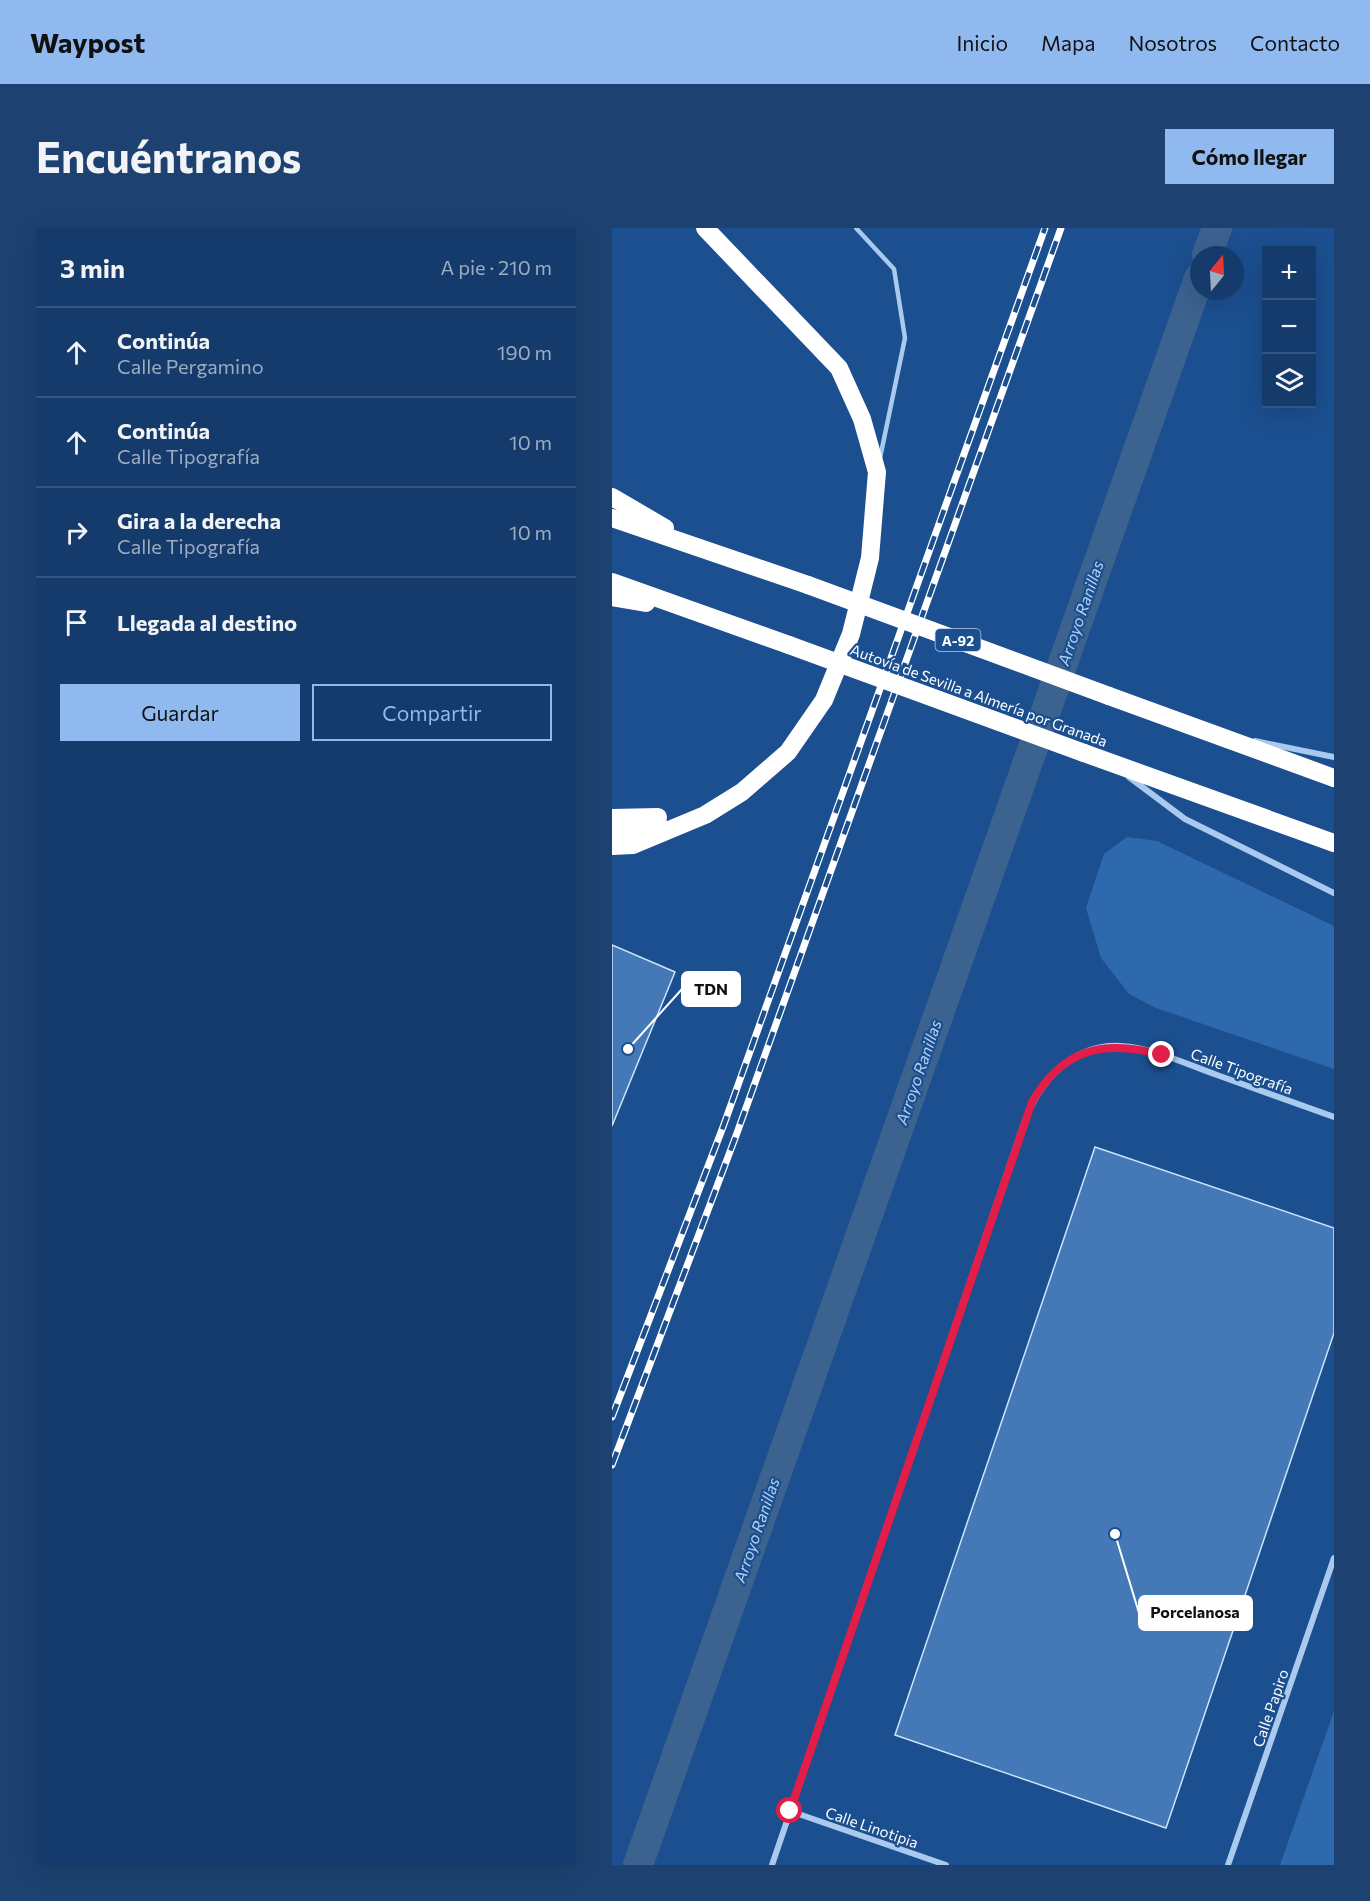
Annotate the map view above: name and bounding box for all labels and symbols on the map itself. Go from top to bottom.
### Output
north arrow [1190,246,1244,300]
water label: Arroyo Ranillas [1053,558,1107,669]
road number: A-92 [936,629,980,651]
street label: Autovía de Sevilla a Almería por Granada [848,640,1110,750]
callout: TDN [682,972,740,1006]
text: TDN [694,979,728,998]
water label: Arroyo Ranillas [891,1017,945,1128]
route end [1148,1041,1174,1067]
street label: Calle Tipografía [1189,1044,1295,1098]
water label: Arroyo Ranillas [729,1475,783,1586]
callout: Porcelanosa [1139,1596,1252,1630]
text: Porcelanosa [1150,1602,1240,1621]
street label: Calle Papiro [1248,1667,1292,1749]
route start [776,1797,802,1823]
street label: Calle Linotipia [823,1803,921,1851]

